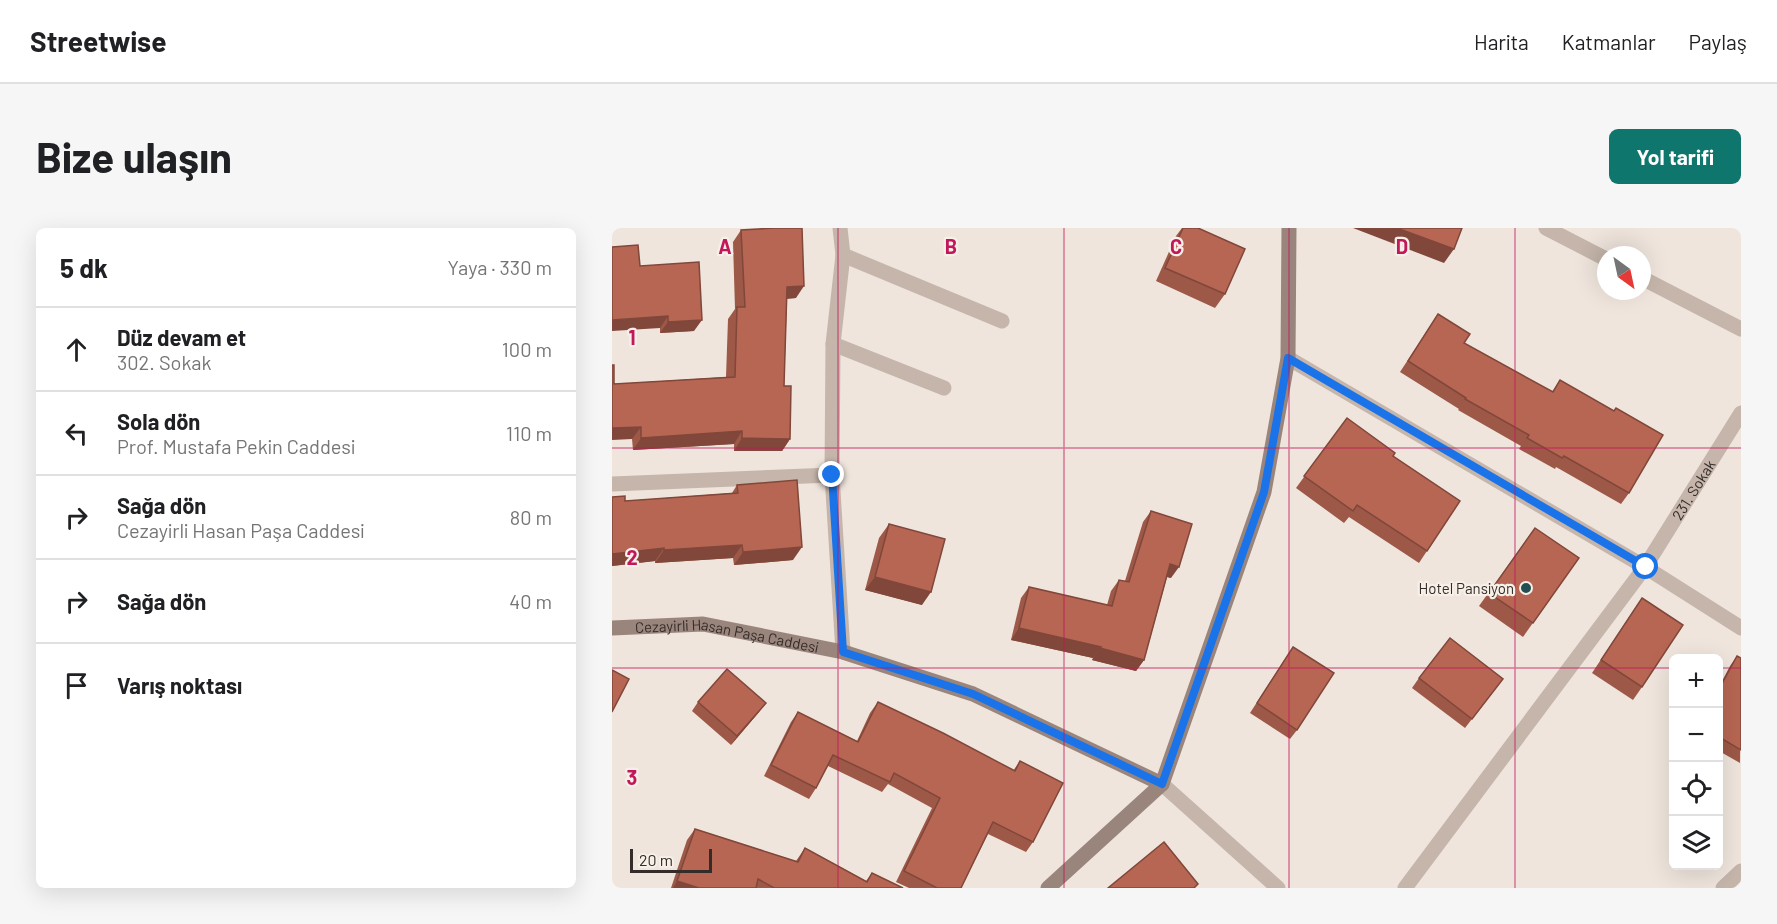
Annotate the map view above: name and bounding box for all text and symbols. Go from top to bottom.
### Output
text: Streetwise [30,24,166,58]
text: Harita [1474,29,1529,54]
text: Katmanlar [1562,29,1656,54]
text: Paylaş [1689,29,1747,54]
button: Yol tarifi [1609,129,1741,184]
text: Bize ulaşın [36,131,232,181]
text: A [718,234,732,258]
text: B [945,234,957,258]
text: C [1170,234,1182,258]
text: D [1396,234,1408,258]
north arrow [1597,246,1651,300]
text: 5 dk [60,252,108,283]
text: Yaya · 330 m [448,255,552,279]
text: Düz devam et [117,324,246,350]
text: 1 [628,325,636,349]
icon: ahead [60,333,93,366]
text: 100 m [502,337,552,361]
text: 302. Sokak [117,350,212,374]
text: Sola dön [117,408,200,434]
icon: left [60,417,93,450]
text: 110 m [506,421,552,445]
text: Prof. Mustafa Pekin Caddesi [117,434,355,458]
street label: 231. Sokak [1668,456,1719,523]
route end [818,461,844,487]
text: Sağa dön [117,492,206,518]
icon: right [60,501,93,534]
text: 80 m [510,505,552,529]
text: Cezayirli Hasan Paşa Caddesi [117,518,365,542]
text: 2 [626,545,638,569]
route start [1632,553,1658,579]
place label: Hotel Pansiyon [1419,579,1514,597]
marker: Hotel Pansiyon [1519,581,1533,595]
icon: right [60,585,93,618]
text: Sağa dön [117,588,206,614]
text: 40 m [509,589,552,613]
street label: Cezayirli Hasan Paşa Caddesi [635,615,820,656]
map controls [1669,654,1723,870]
button: + [1669,654,1723,708]
icon: arrive [60,669,93,702]
text: Varış noktası [117,672,242,698]
button: − [1669,708,1723,762]
button: locate [1669,762,1723,816]
text: 3 [627,765,637,789]
button: layers [1669,816,1723,870]
scale bar [630,846,712,874]
text: 20 m [639,850,673,869]

